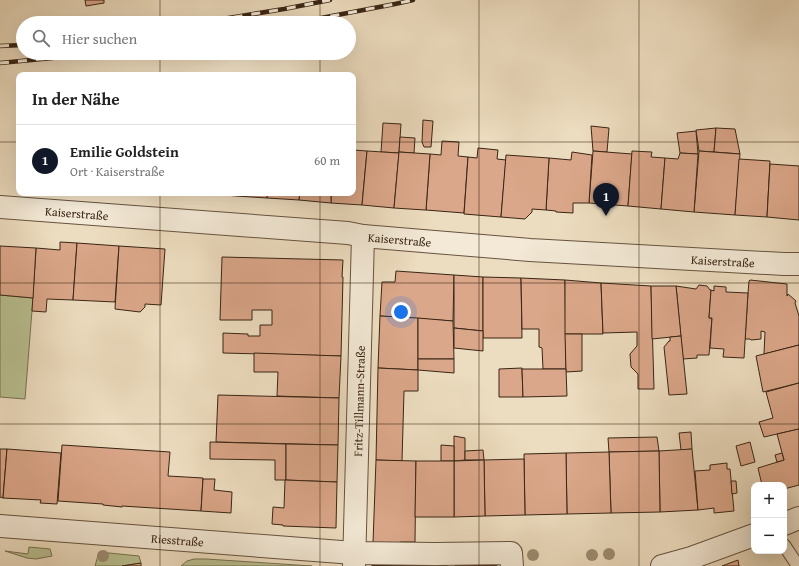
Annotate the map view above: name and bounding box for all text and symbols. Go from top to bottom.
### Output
search box [16,16,356,60]
icon: search [30,27,52,49]
text: Hier suchen [62,28,137,49]
text: In der Nähe [32,86,120,111]
text: Emilie Goldstein [70,141,179,162]
text: 1 [42,151,48,170]
text: 60 m [314,151,340,170]
text: Ort · Kaiserstraße [70,162,165,181]
pin: 1 [593,183,619,216]
street label: Kaiserstraße [44,202,110,224]
street label: Kaiserstraße [367,228,432,250]
street label: Kaiserstraße [691,250,755,271]
your location [391,302,411,322]
street label: Fritz-Tillmann-Straße [348,345,369,457]
map controls [751,482,787,554]
button: + [751,482,787,518]
button: − [751,518,787,554]
street label: Riesstraße [150,529,205,550]

